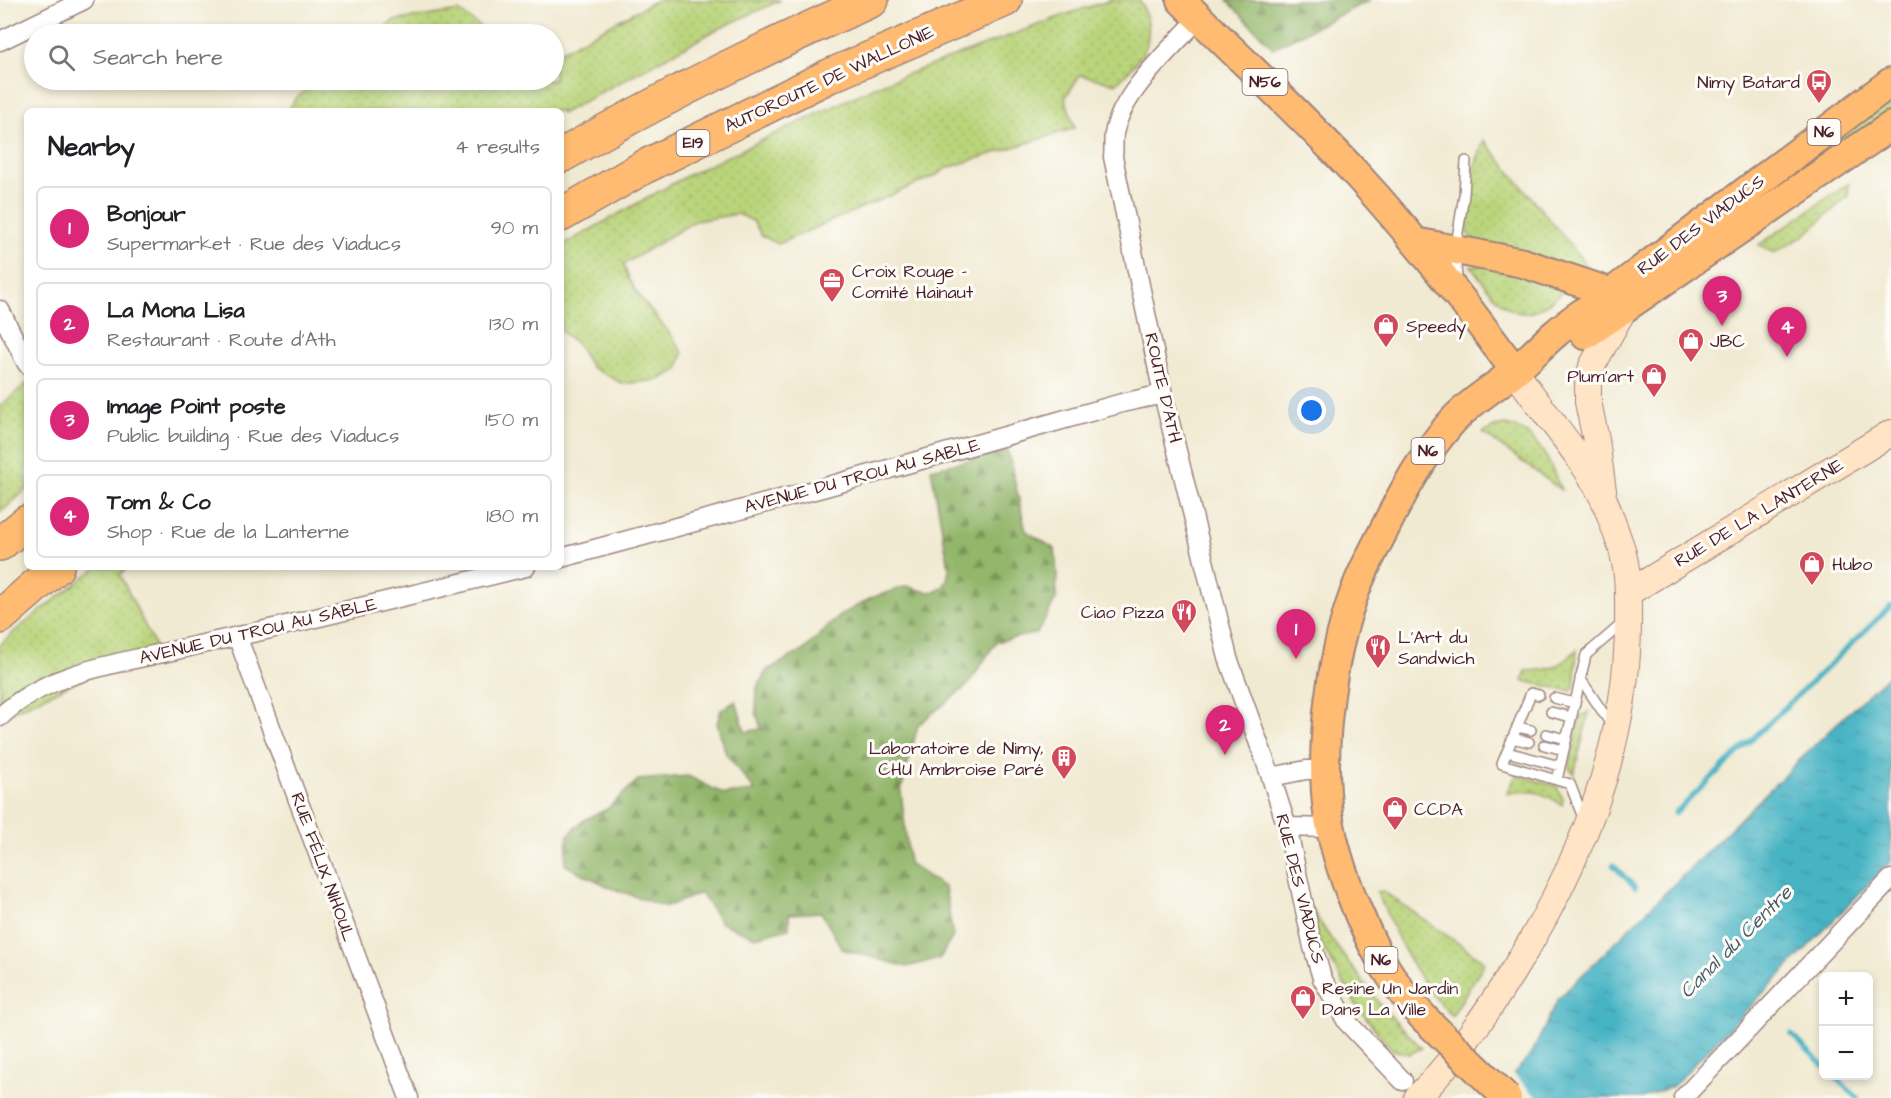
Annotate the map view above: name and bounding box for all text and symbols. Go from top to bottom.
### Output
street label: AUTOROUTE DE WALLONIE [720,19,938,139]
search box [24,24,564,90]
icon: search [45,41,78,74]
text: Search here [93,42,223,73]
bus stop icon: Nimy Batard [1804,67,1834,105]
road number: N56 [1242,69,1288,95]
place label: Nimy Batard [1697,70,1800,96]
road number: N6 [1808,119,1840,145]
text: Nearby [48,129,135,165]
road number: E19 [676,130,710,156]
text: 4 results [455,133,540,161]
street label: RUE DES VIADUCS [1632,169,1770,281]
text: Bonjour [107,199,186,230]
text: 1 [68,214,71,242]
text: 90 m [490,214,538,242]
text: Supermarket · Rue des Viaducs [107,230,401,258]
place label: Croix Rouge - Comité Hainaut [852,259,974,305]
office icon: Croix Rouge - Comité Hainaut [817,266,847,304]
pin: 3 [1702,276,1742,326]
text: La Mona Lisa [107,295,245,326]
pin: 4 [1768,308,1806,357]
text: 2 [64,310,75,338]
text: 130 m [489,310,538,338]
shop icon: Speedy [1371,311,1401,349]
place label: Speedy [1406,314,1466,340]
text: Restaurant · Route d'Ath [107,326,336,354]
shop icon: JBC [1676,326,1706,364]
place label: JBC [1710,329,1745,354]
street label: ROUTE D'ATH [1138,330,1188,446]
shop icon: Plum'art [1639,361,1669,399]
place label: Plum'art [1567,364,1635,389]
text: Image Point poste [107,391,286,422]
your location [1297,396,1326,425]
text: 3 [64,406,75,434]
text: 150 m [485,406,538,434]
text: Public building · Rue des Viaducs [107,422,399,450]
street label: AVENUE DU TROU AU SABLE [741,432,983,520]
road number: N6 [1412,438,1444,464]
street label: RUE DE LA LANTERNE [1670,452,1849,574]
text: Tom & Co [107,487,211,518]
text: 4 [63,502,76,530]
text: 180 m [486,502,538,530]
text: Shop · Rue de la Lanterne [107,518,349,546]
shop icon: Hubo [1797,549,1827,587]
place label: Hubo [1832,552,1872,577]
street label: AVENUE DU TROU AU SABLE [137,591,380,671]
restaurant icon: Ciao Pizza [1169,597,1199,635]
place label: Ciao Pizza [1081,600,1164,625]
pin: 1 [1276,610,1316,659]
place label: L'Art du Sandwich [1398,625,1475,671]
restaurant icon: L'Art du Sandwich [1363,632,1393,670]
pin: 2 [1206,706,1244,755]
place label: Laboratoire de Nimy, CHU Ambroise Paré [869,736,1044,782]
building icon: Laboratoire de Nimy, CHU Ambroise Paré [1049,743,1079,781]
street label: RUE FÉLIX NIHOUL [284,789,362,945]
shop icon: CCDA [1380,794,1410,832]
place label: CCDA [1414,797,1463,822]
street label: RUE DES VIADUCS [1269,811,1331,967]
water label: Canal du Centre [1673,879,1799,1005]
road number: N6 [1364,947,1398,973]
map controls [1819,972,1873,1080]
button: + [1819,972,1873,1026]
place label: Resine Un Jardin Dans La Ville [1322,976,1458,1022]
shop icon: Resine Un Jardin Dans La Ville [1288,983,1318,1021]
button: − [1819,1026,1873,1080]

